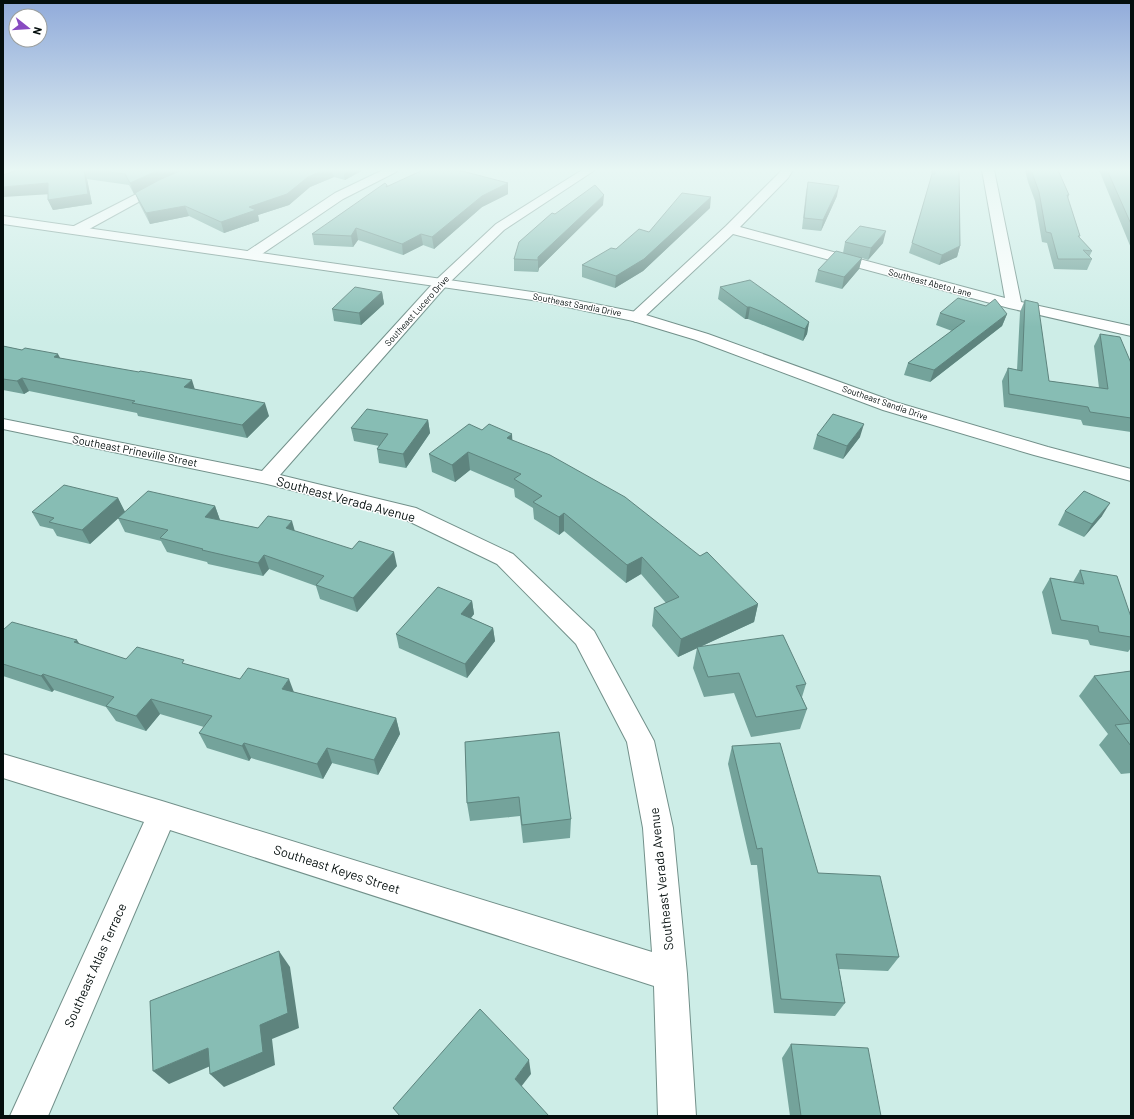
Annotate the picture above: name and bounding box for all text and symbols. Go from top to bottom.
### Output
north arrow [8,8,48,48]
text: N [31,26,45,36]
street label: Southeast Abeto Lane [887,266,973,299]
street label: Southeast Lucero Drive [382,273,451,348]
street label: Southeast Sandia Drive [532,291,623,319]
street label: Southeast Sandia Drive [841,383,930,422]
street label: Southeast Prineville Street [71,432,199,469]
street label: Southeast Verada Avenue [275,473,417,525]
street label: Southeast Verada Avenue [646,807,676,951]
street label: Southeast Keyes Street [272,841,402,897]
street label: Southeast Atlas Terrace [60,900,130,1030]

